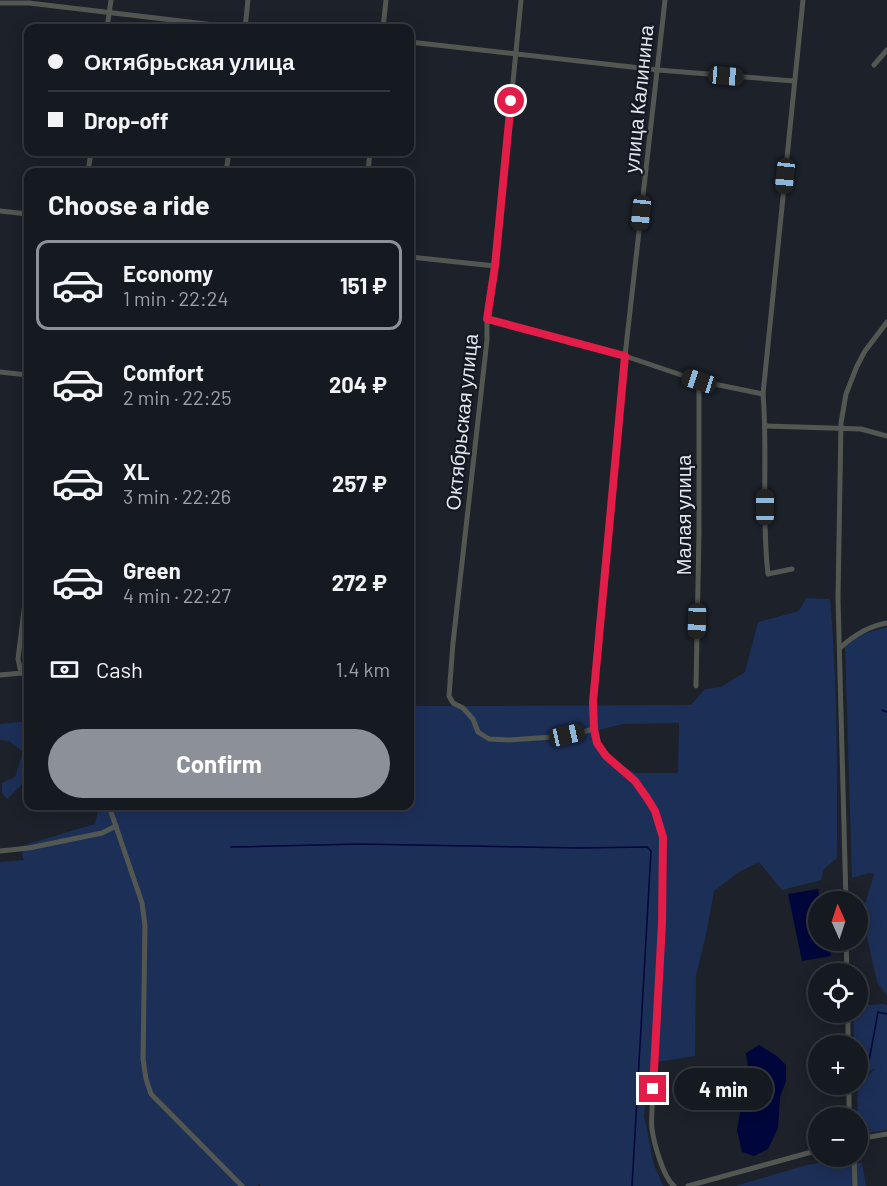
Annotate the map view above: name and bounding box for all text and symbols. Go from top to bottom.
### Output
street label: улица Калинина [618,23,658,174]
text: Октябрьская улица [84,48,294,74]
car [707,65,745,87]
route start [497,87,524,114]
text: Drop-off [84,107,168,133]
car [774,157,796,195]
text: Choose a ride [48,188,210,220]
car [630,194,652,232]
icon: car [51,258,105,312]
text: Economy [123,260,213,286]
text: 151 ₽ [340,272,387,298]
text: 1 min · 22:24 [123,286,229,310]
street label: Октябрьская улица [440,331,482,511]
icon: car [51,357,105,411]
text: Comfort [123,359,204,385]
car [679,367,719,395]
text: 204 ₽ [329,371,387,397]
text: 2 min · 22:25 [123,385,232,409]
street label: Малая улица [671,454,695,575]
icon: car [51,456,105,510]
text: XL [123,458,149,484]
text: 257 ₽ [332,470,387,496]
text: 3 min · 22:26 [123,484,231,508]
car [756,489,774,525]
icon: car [51,555,105,609]
text: Green [123,557,181,583]
text: 272 ₽ [332,569,387,595]
text: 4 min · 22:27 [123,583,231,607]
car [687,603,707,639]
icon: cash [48,653,81,686]
text: Cash [96,656,143,682]
text: 1.4 km [336,657,390,681]
car [547,722,587,748]
button: Confirm [48,729,390,798]
north arrow [808,891,868,951]
map controls [808,891,868,1167]
button: locate [808,963,868,1023]
button: + [808,1035,868,1095]
callout: 4 min [674,1068,773,1110]
route end [639,1075,666,1102]
text: 4 min [699,1077,748,1101]
button: − [808,1107,868,1167]

